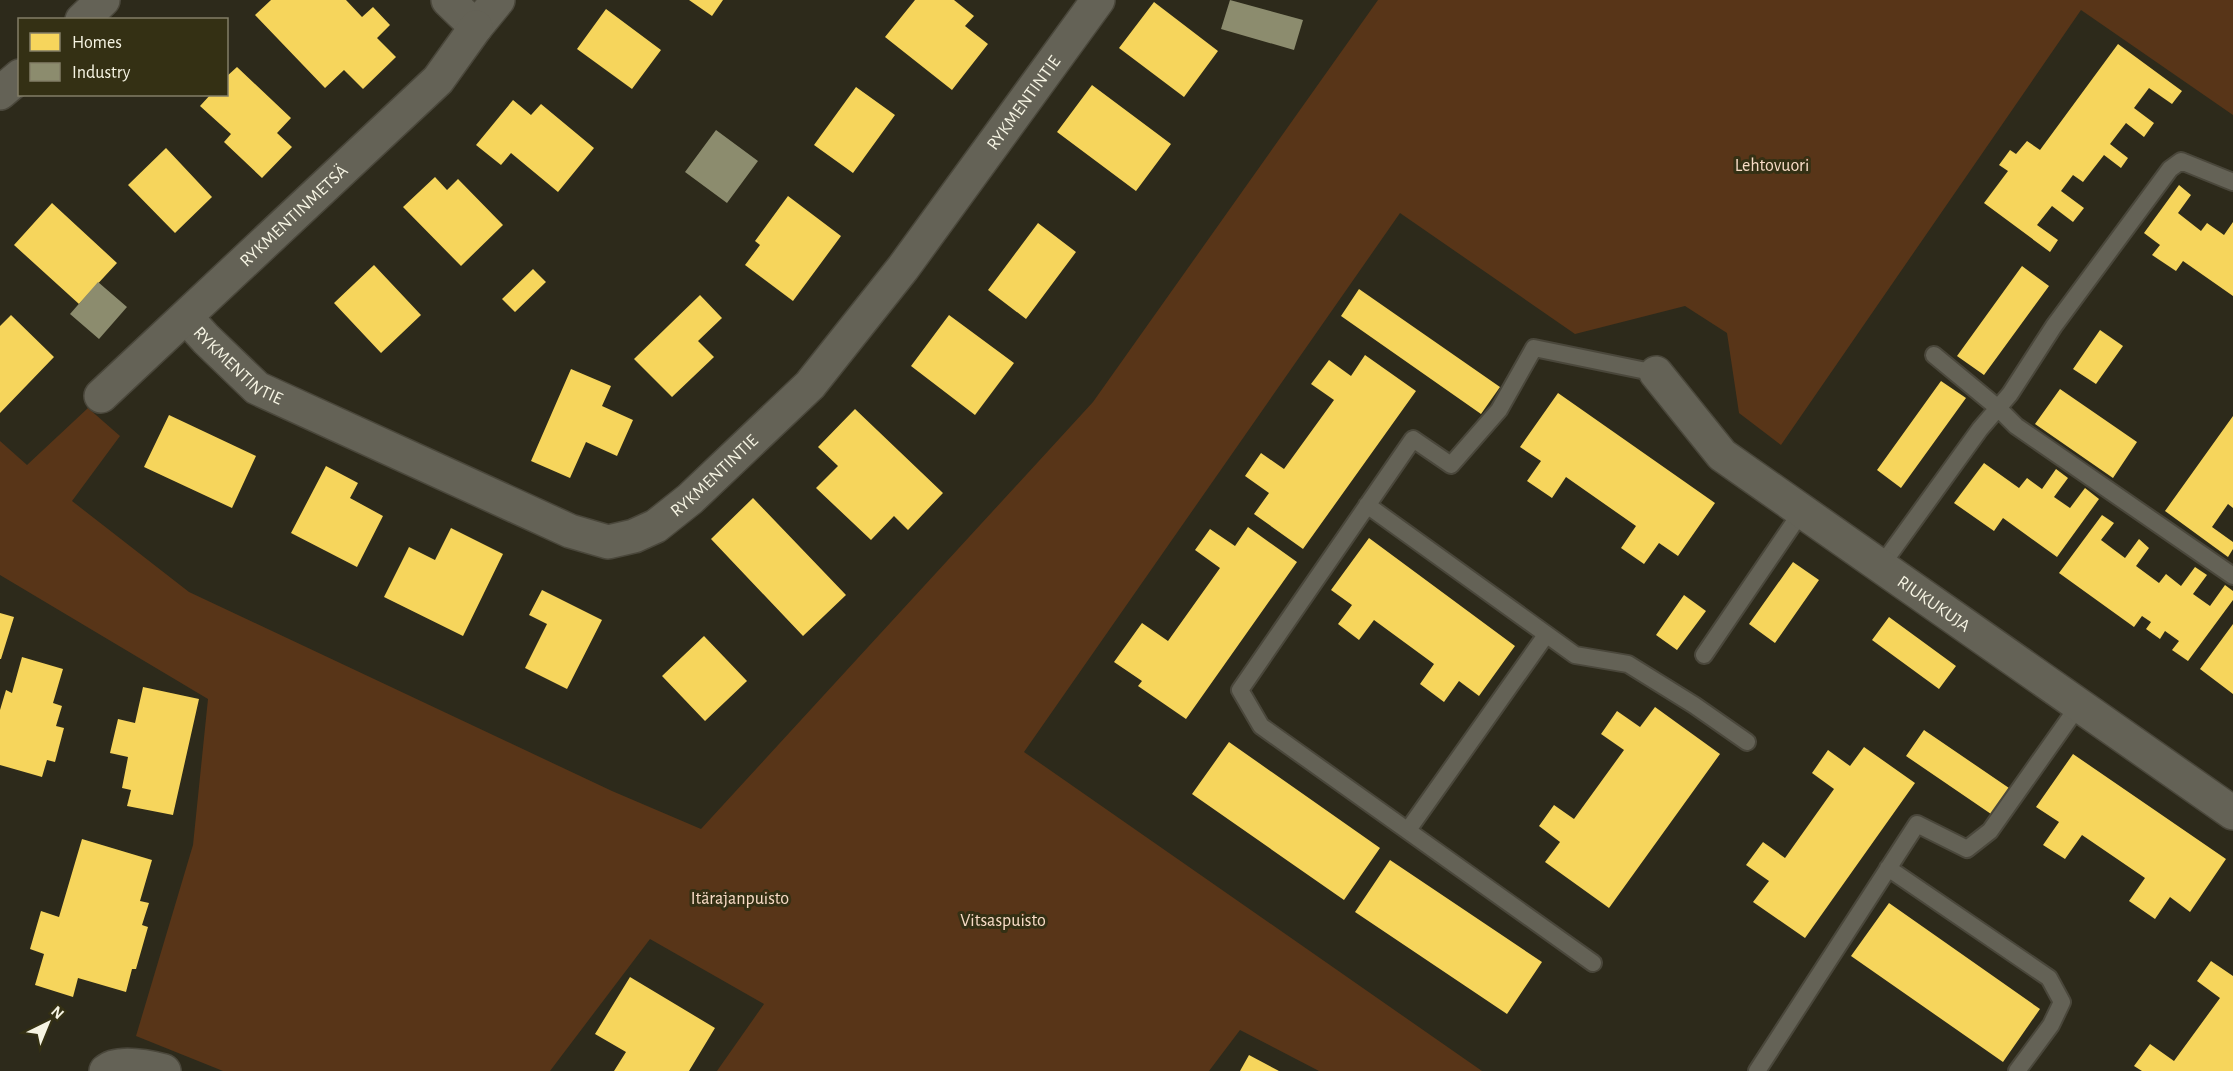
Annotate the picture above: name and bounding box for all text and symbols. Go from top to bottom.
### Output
legend [18,18,228,96]
text: Homes [72,34,122,52]
street label: RYKMENTINTIE [984,52,1065,154]
text: Industry [72,64,131,82]
park label: Lehtovuori [1735,157,1809,175]
street label: RYKMENTINMETSÄ [237,160,352,271]
street label: RYKMENTINTIE [189,324,286,409]
street label: RYKMENTINTIE [668,431,762,521]
street label: RIUKUKUJA [1894,573,1974,636]
park label: Itärajanpuisto [691,890,789,908]
park label: Vitsaspuisto [960,912,1046,930]
north arrow [18,993,78,1053]
text: N [48,1003,67,1022]

